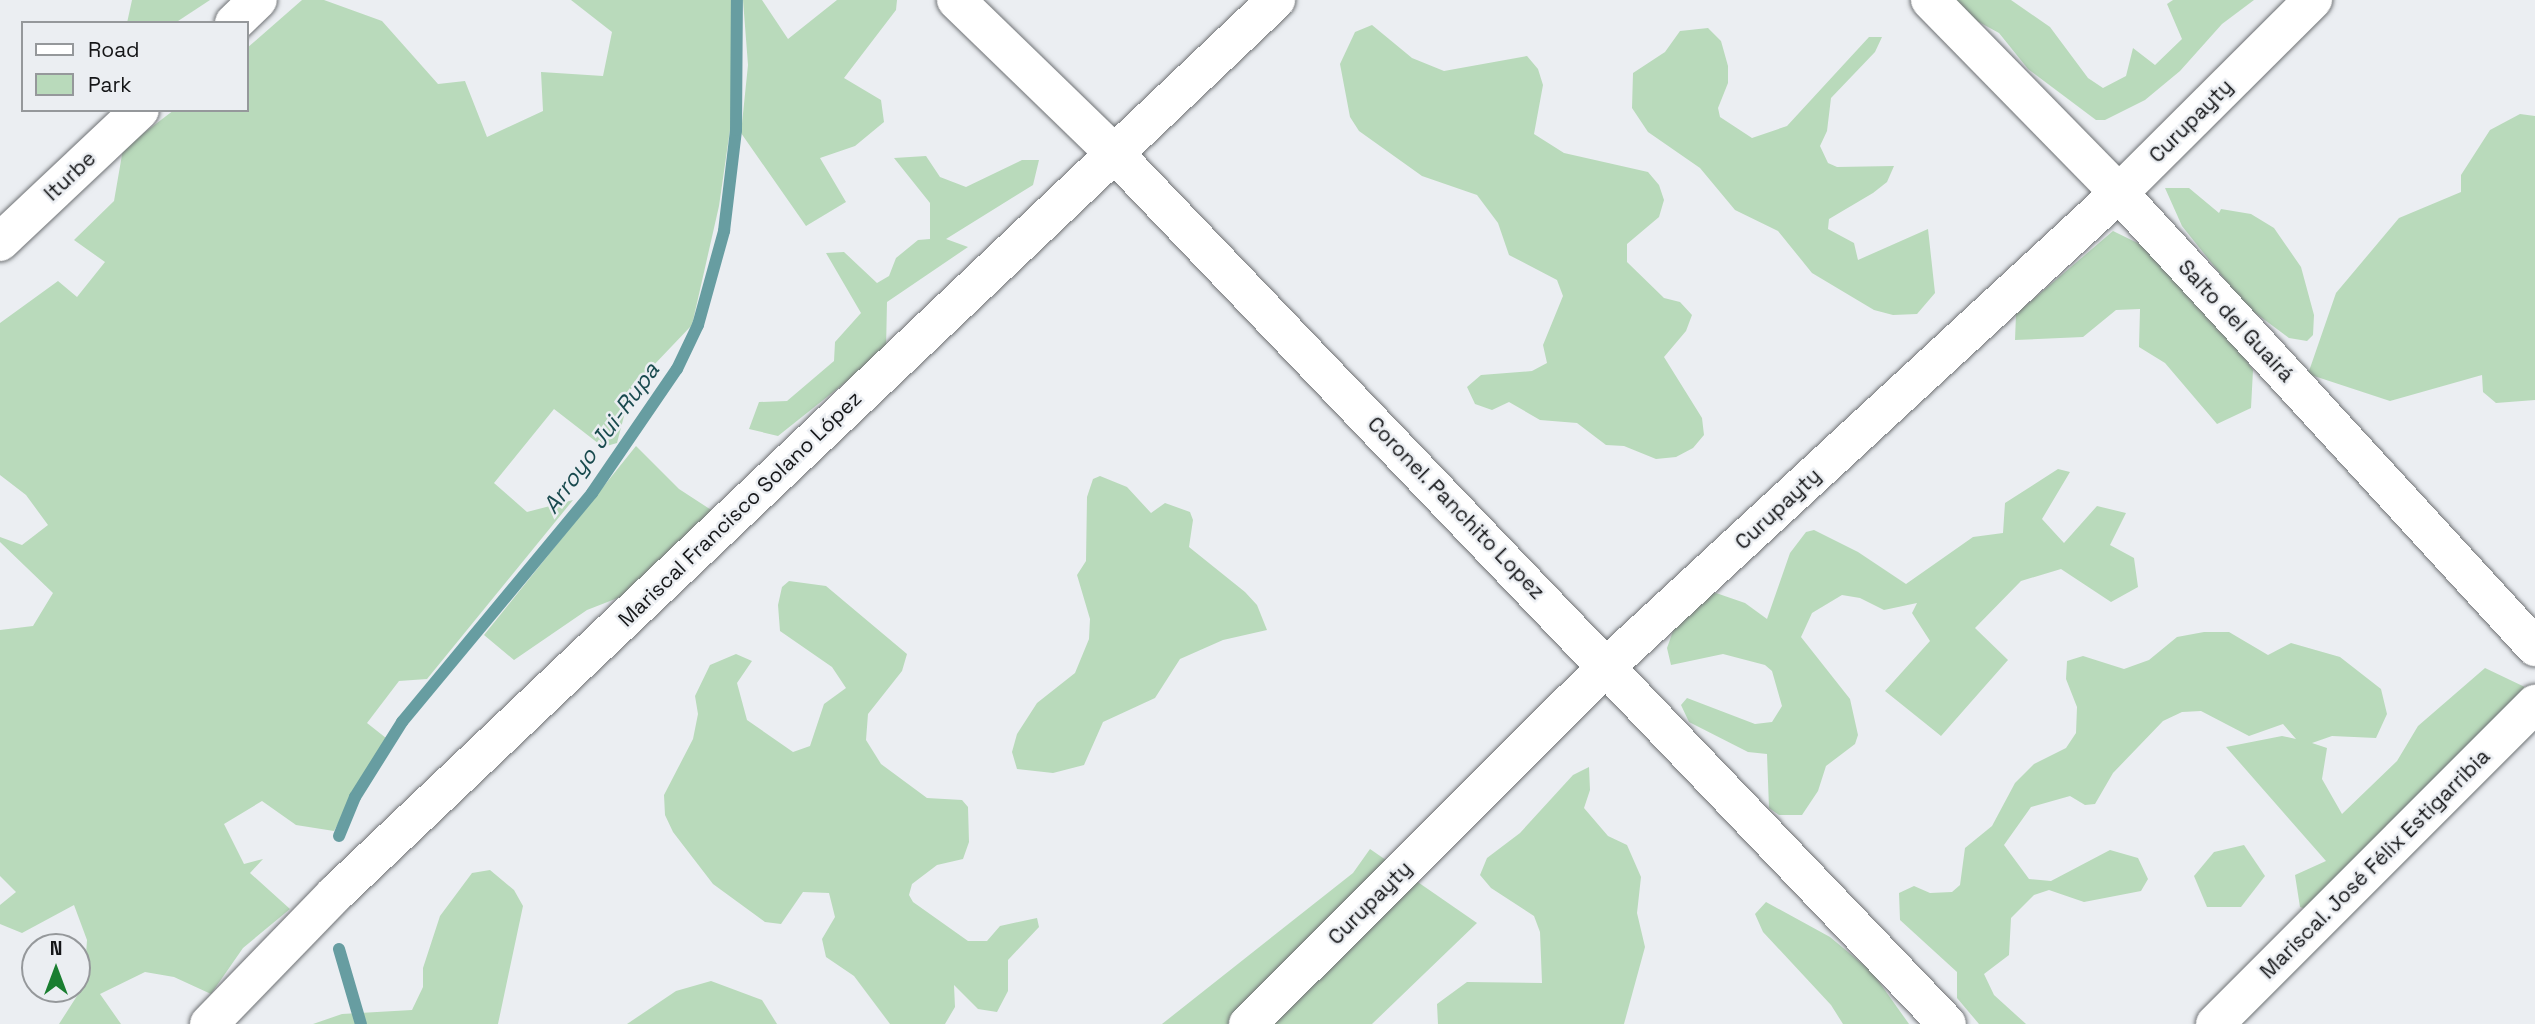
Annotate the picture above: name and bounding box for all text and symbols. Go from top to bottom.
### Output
legend [21,21,248,112]
text: Road [88,36,140,63]
text: Park [88,71,132,98]
street label: Curupayty [2144,74,2238,168]
street label: Iturbe [39,146,101,206]
street label: Salto del Guairá [2173,255,2299,387]
water label: Arroyo Jui-Rupa [537,357,665,519]
street label: Mariscal Francisco Solano López [613,386,867,632]
street label: Coronel. Panchito Lopez [1362,411,1550,605]
street label: Curupayty [1730,463,1826,555]
street label: Mariscal. José Félix Estigarribia [2255,744,2495,984]
street label: Curupayty [1323,856,1417,950]
north arrow [21,933,91,1003]
text: N [50,936,62,961]

